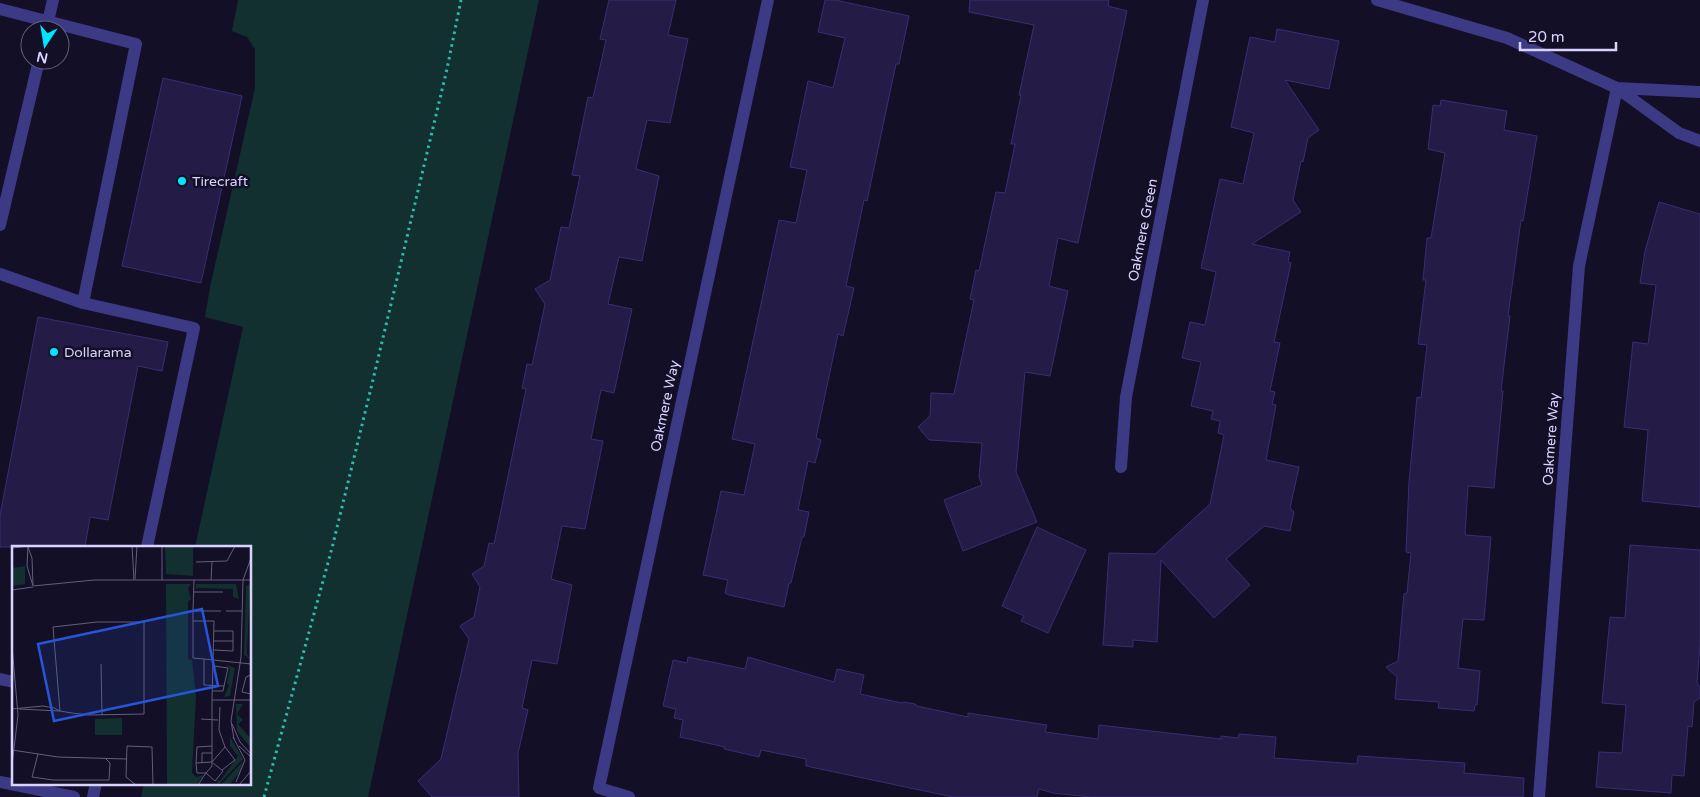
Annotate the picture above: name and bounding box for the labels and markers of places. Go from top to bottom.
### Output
place label: Tirecraft [192,173,249,190]
marker: Tirecraft [176,175,188,187]
place label: Dollarama [64,344,132,361]
marker: Dollarama [48,346,60,358]

